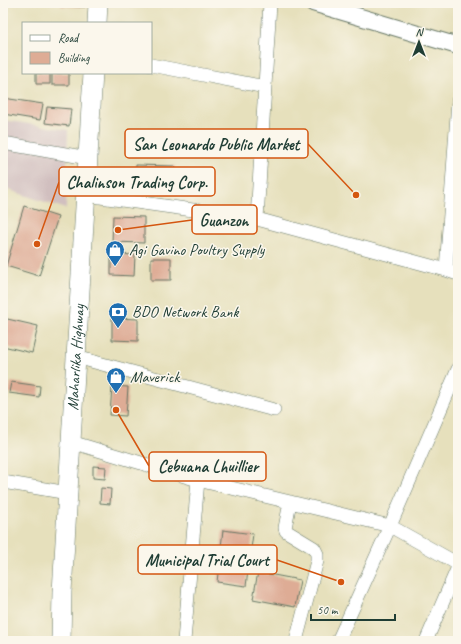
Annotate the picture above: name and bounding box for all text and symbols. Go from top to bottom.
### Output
legend [22,22,152,74]
north arrow [399,22,439,62]
text: N [416,25,425,39]
text: Road [58,30,80,46]
text: Building [58,50,90,66]
callout: San Leonardo Public Market [125,129,308,158]
text: San Leonardo Public Market [133,134,302,155]
callout: Chalinson Trading Corp. [59,167,215,196]
text: Chalinson Trading Corp. [67,172,208,193]
callout: Guanzon [192,205,257,234]
text: Guanzon [200,210,250,231]
shop icon: Agi Gavino Poultry Supply [104,239,126,267]
place label: Agi Gavino Poultry Supply [129,240,266,260]
bank icon: BDO Network Bank [107,301,129,329]
street label: Maharlika Highway [63,302,89,411]
place label: BDO Network Bank [132,302,239,322]
shop icon: Maverick [105,366,127,394]
place label: Maverick [130,367,180,387]
callout: Cebuana Lhuillier [149,452,266,481]
text: Cebuana Lhuillier [158,456,260,477]
callout: Municipal Trial Court [138,545,277,574]
text: Municipal Trial Court [145,550,271,571]
scale bar [311,596,395,622]
text: 50 m [317,602,339,618]

